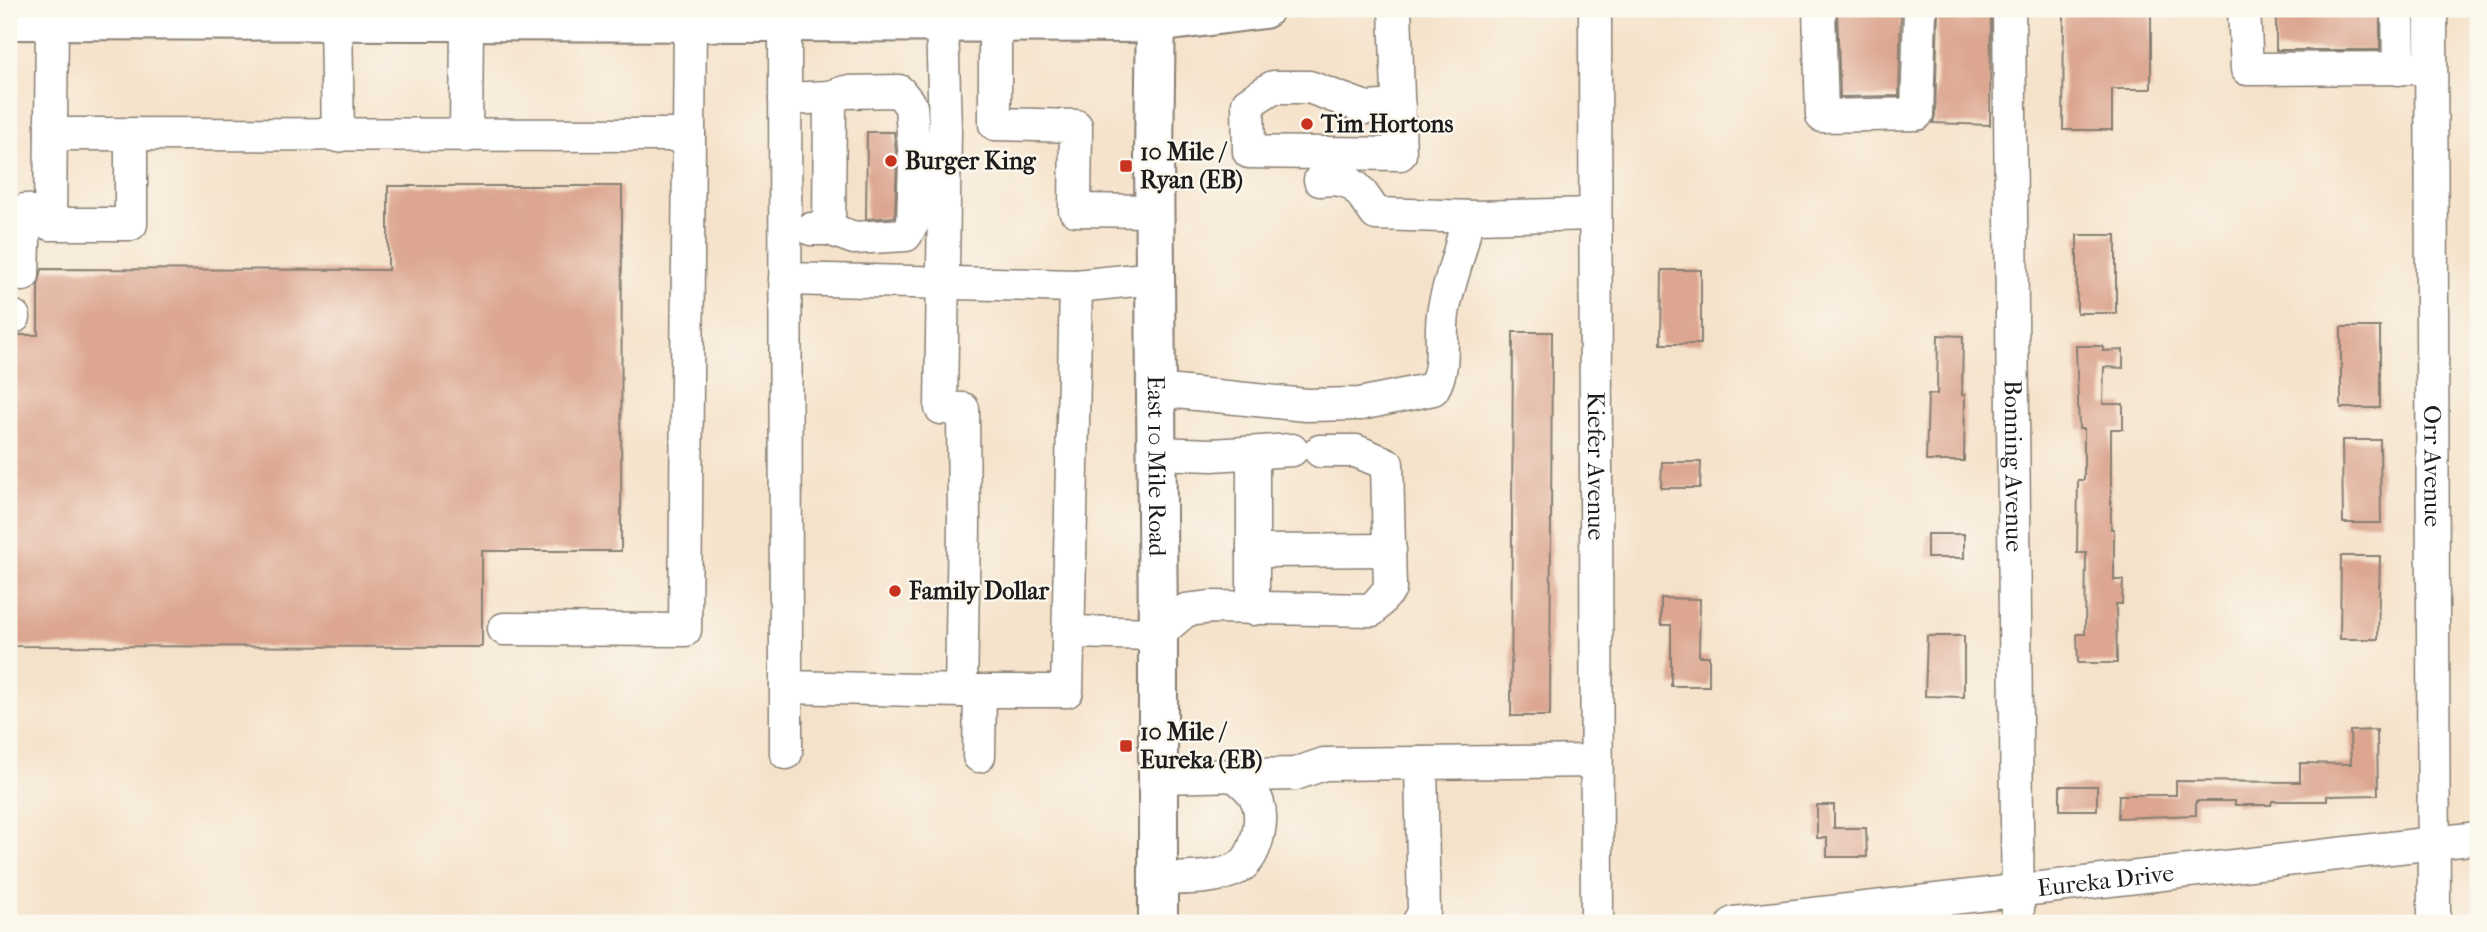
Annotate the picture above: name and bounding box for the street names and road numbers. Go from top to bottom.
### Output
street label: East 10 Mile Road [1142,375,1171,558]
street label: Bonning Avenue [1999,380,2028,552]
street label: Kiefer Avenue [1582,392,1610,540]
street label: Orr Avenue [2418,405,2447,527]
street label: Eureka Drive [2036,859,2176,902]

